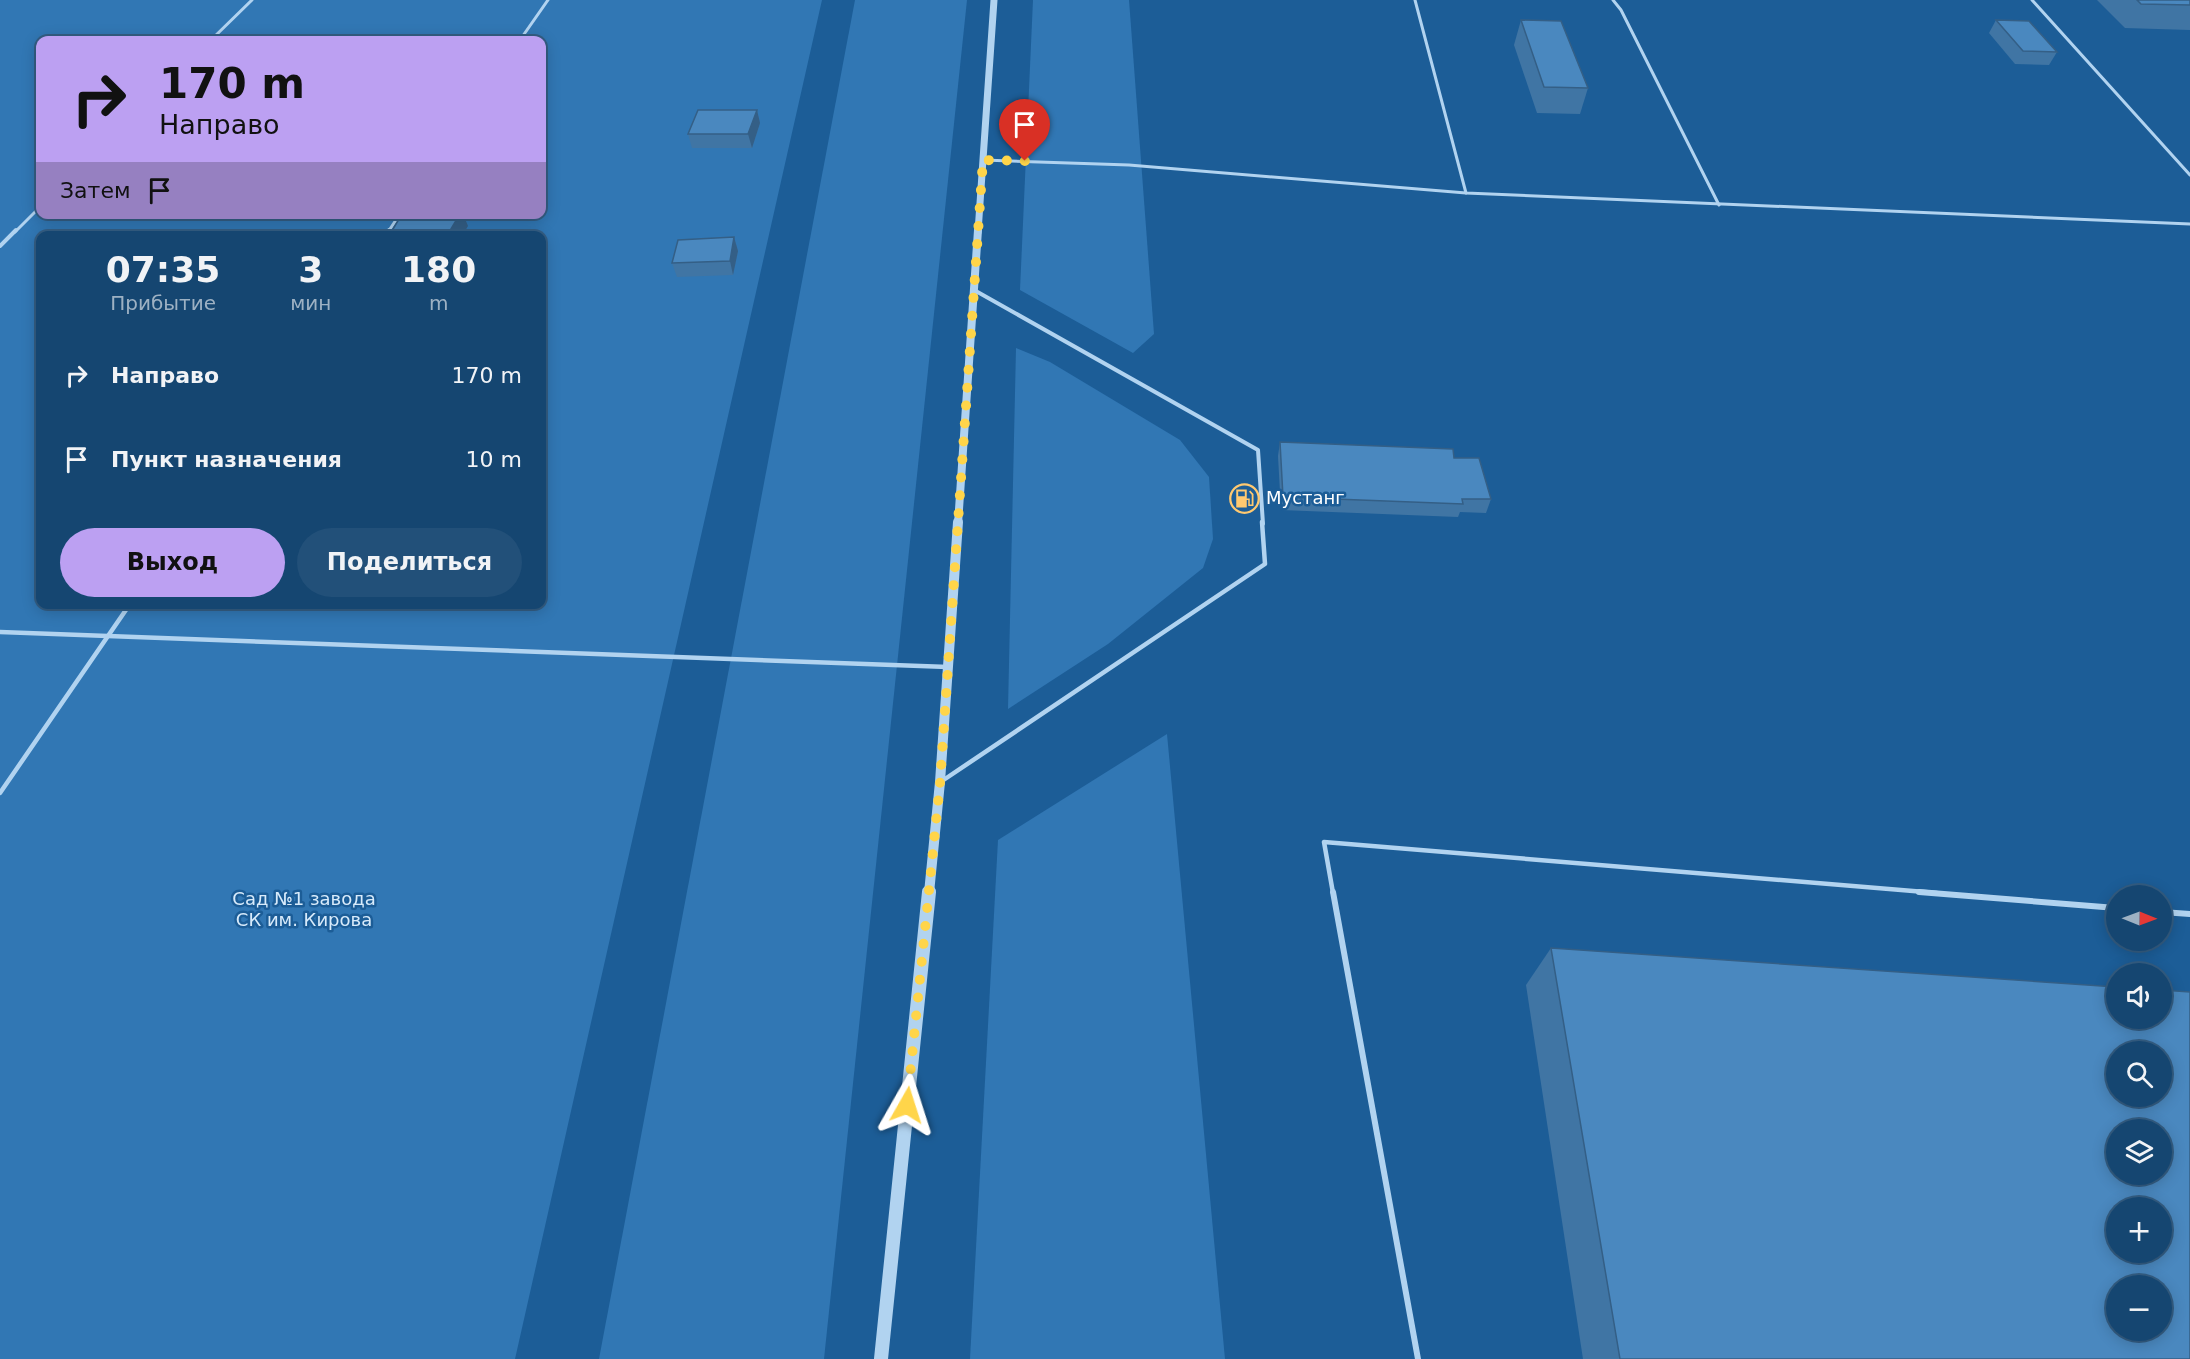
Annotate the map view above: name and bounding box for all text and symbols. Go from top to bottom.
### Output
text: 170 m [159,59,305,108]
icon: right [60,60,138,138]
pin [999,99,1050,161]
icon: arrive [1008,108,1041,141]
text: Направо [159,109,280,140]
icon: arrive [143,174,176,207]
text: Затем [60,178,131,203]
text: 07:35 [106,249,220,290]
text: 3 [298,249,323,290]
text: 180 [401,249,476,290]
text: Прибытие [110,291,216,315]
text: мин [290,291,331,315]
text: m [429,291,448,315]
icon: right [60,359,93,392]
text: Направо [111,363,219,388]
text: 170 m [452,363,522,388]
icon: arrive [60,443,93,476]
text: Пункт назначения [111,447,342,472]
text: 10 m [466,447,522,472]
fuel station icon: Мустанг [1229,482,1261,514]
place label: Мустанг [1266,487,1345,508]
button: Выход [60,528,285,597]
button: Поделиться [297,528,522,597]
north arrow [2106,885,2172,951]
map controls [2106,885,2172,1341]
park label: Сад №1 завода СК им. Кирова [232,888,376,930]
button: sound [2106,963,2172,1029]
button: search [2106,1041,2172,1107]
position arrow [875,1073,939,1137]
button: layers [2106,1119,2172,1185]
button: + [2106,1197,2172,1263]
button: − [2106,1275,2172,1341]

